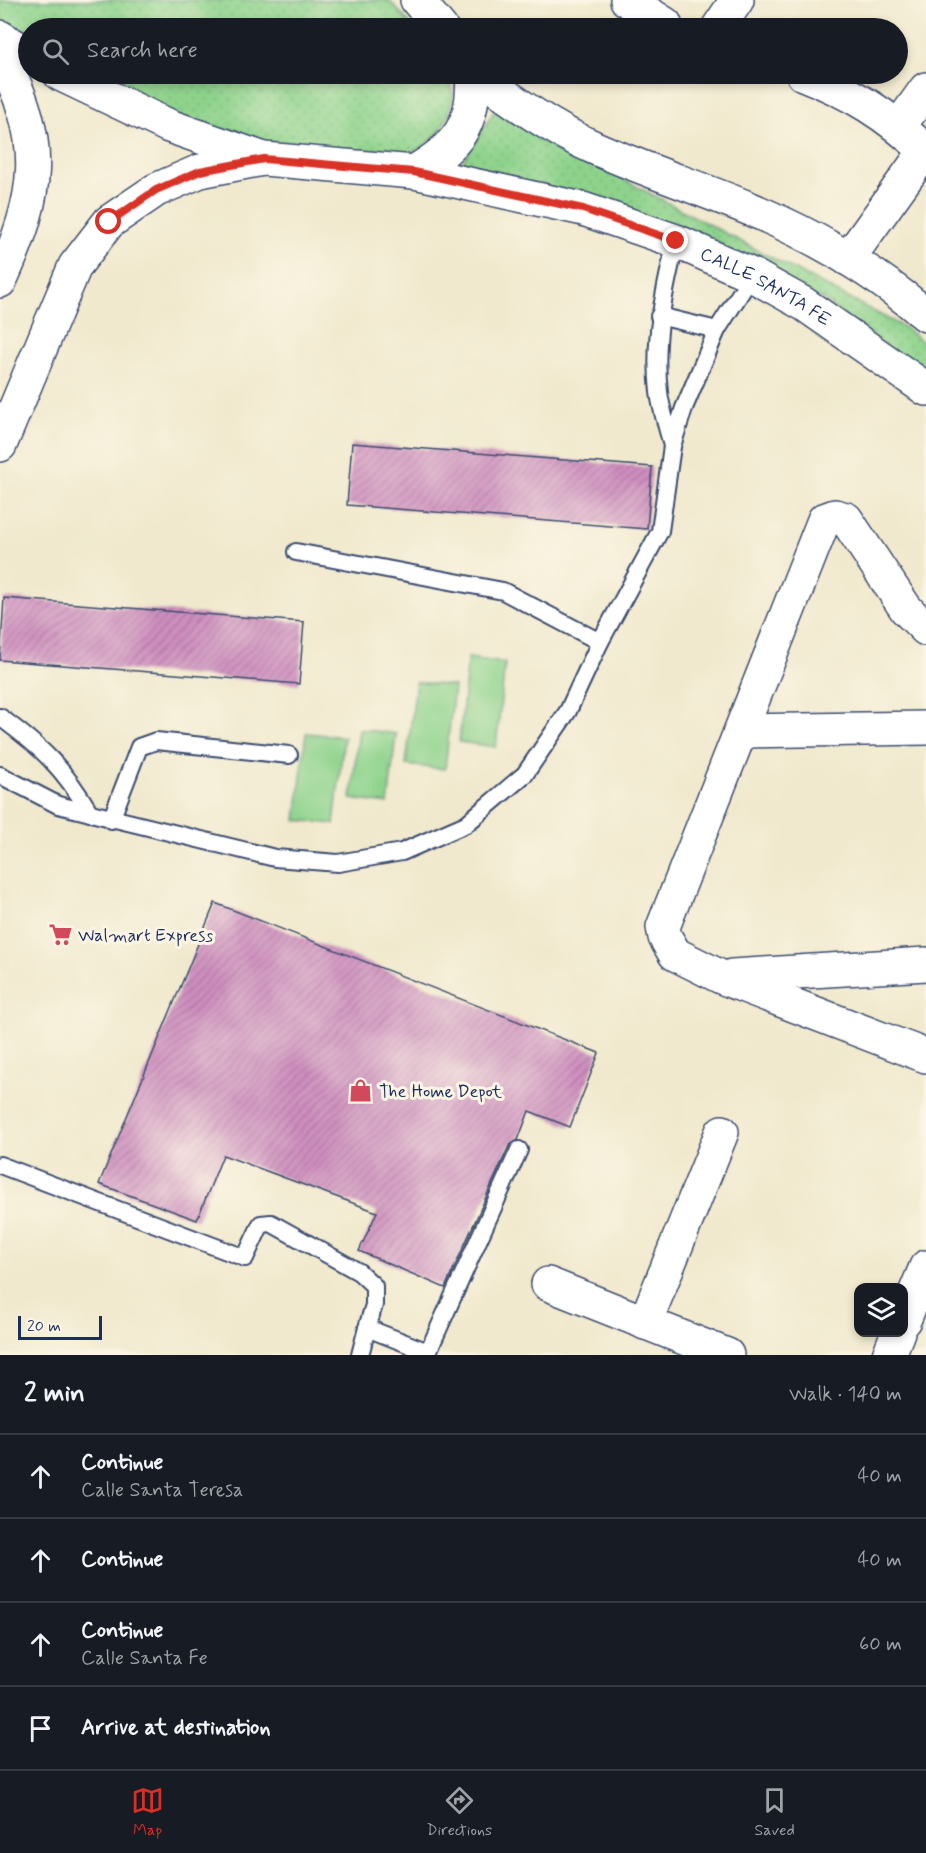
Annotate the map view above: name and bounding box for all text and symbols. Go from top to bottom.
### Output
search box [18,18,908,84]
icon: search [39,35,72,68]
text: Search here [87,37,198,65]
route start [95,208,121,234]
route end [662,227,688,253]
street label: CALLE SANTA FE [696,242,836,332]
supermarket icon: Walmart Express [47,922,73,948]
place label: Walmart Express [78,924,213,948]
shop icon: The Home Depot [348,1078,374,1104]
place label: The Home Depot [379,1080,503,1104]
map controls [854,1283,908,1337]
button: layers [854,1283,908,1337]
scale bar [18,1313,102,1340]
text: 20 m [27,1316,61,1337]
text: 2 min [24,1377,85,1411]
text: Walk · 140 m [789,1381,902,1408]
text: Continue [81,1449,163,1477]
icon: ahead [24,1460,57,1493]
text: 40 m [858,1463,902,1490]
text: Calle Santa Teresa [81,1477,243,1504]
icon: ahead [24,1544,57,1577]
text: Continue [81,1546,163,1574]
text: 40 m [858,1547,902,1574]
text: Continue [81,1617,163,1645]
icon: ahead [24,1628,57,1661]
text: 60 m [859,1631,902,1658]
text: Calle Santa Fe [81,1645,208,1672]
icon: arrive [24,1712,57,1745]
text: Arrive at destination [81,1714,271,1742]
tab: Map [131,1784,164,1841]
tab: Directions [426,1784,492,1841]
tab: Saved [754,1784,795,1841]

